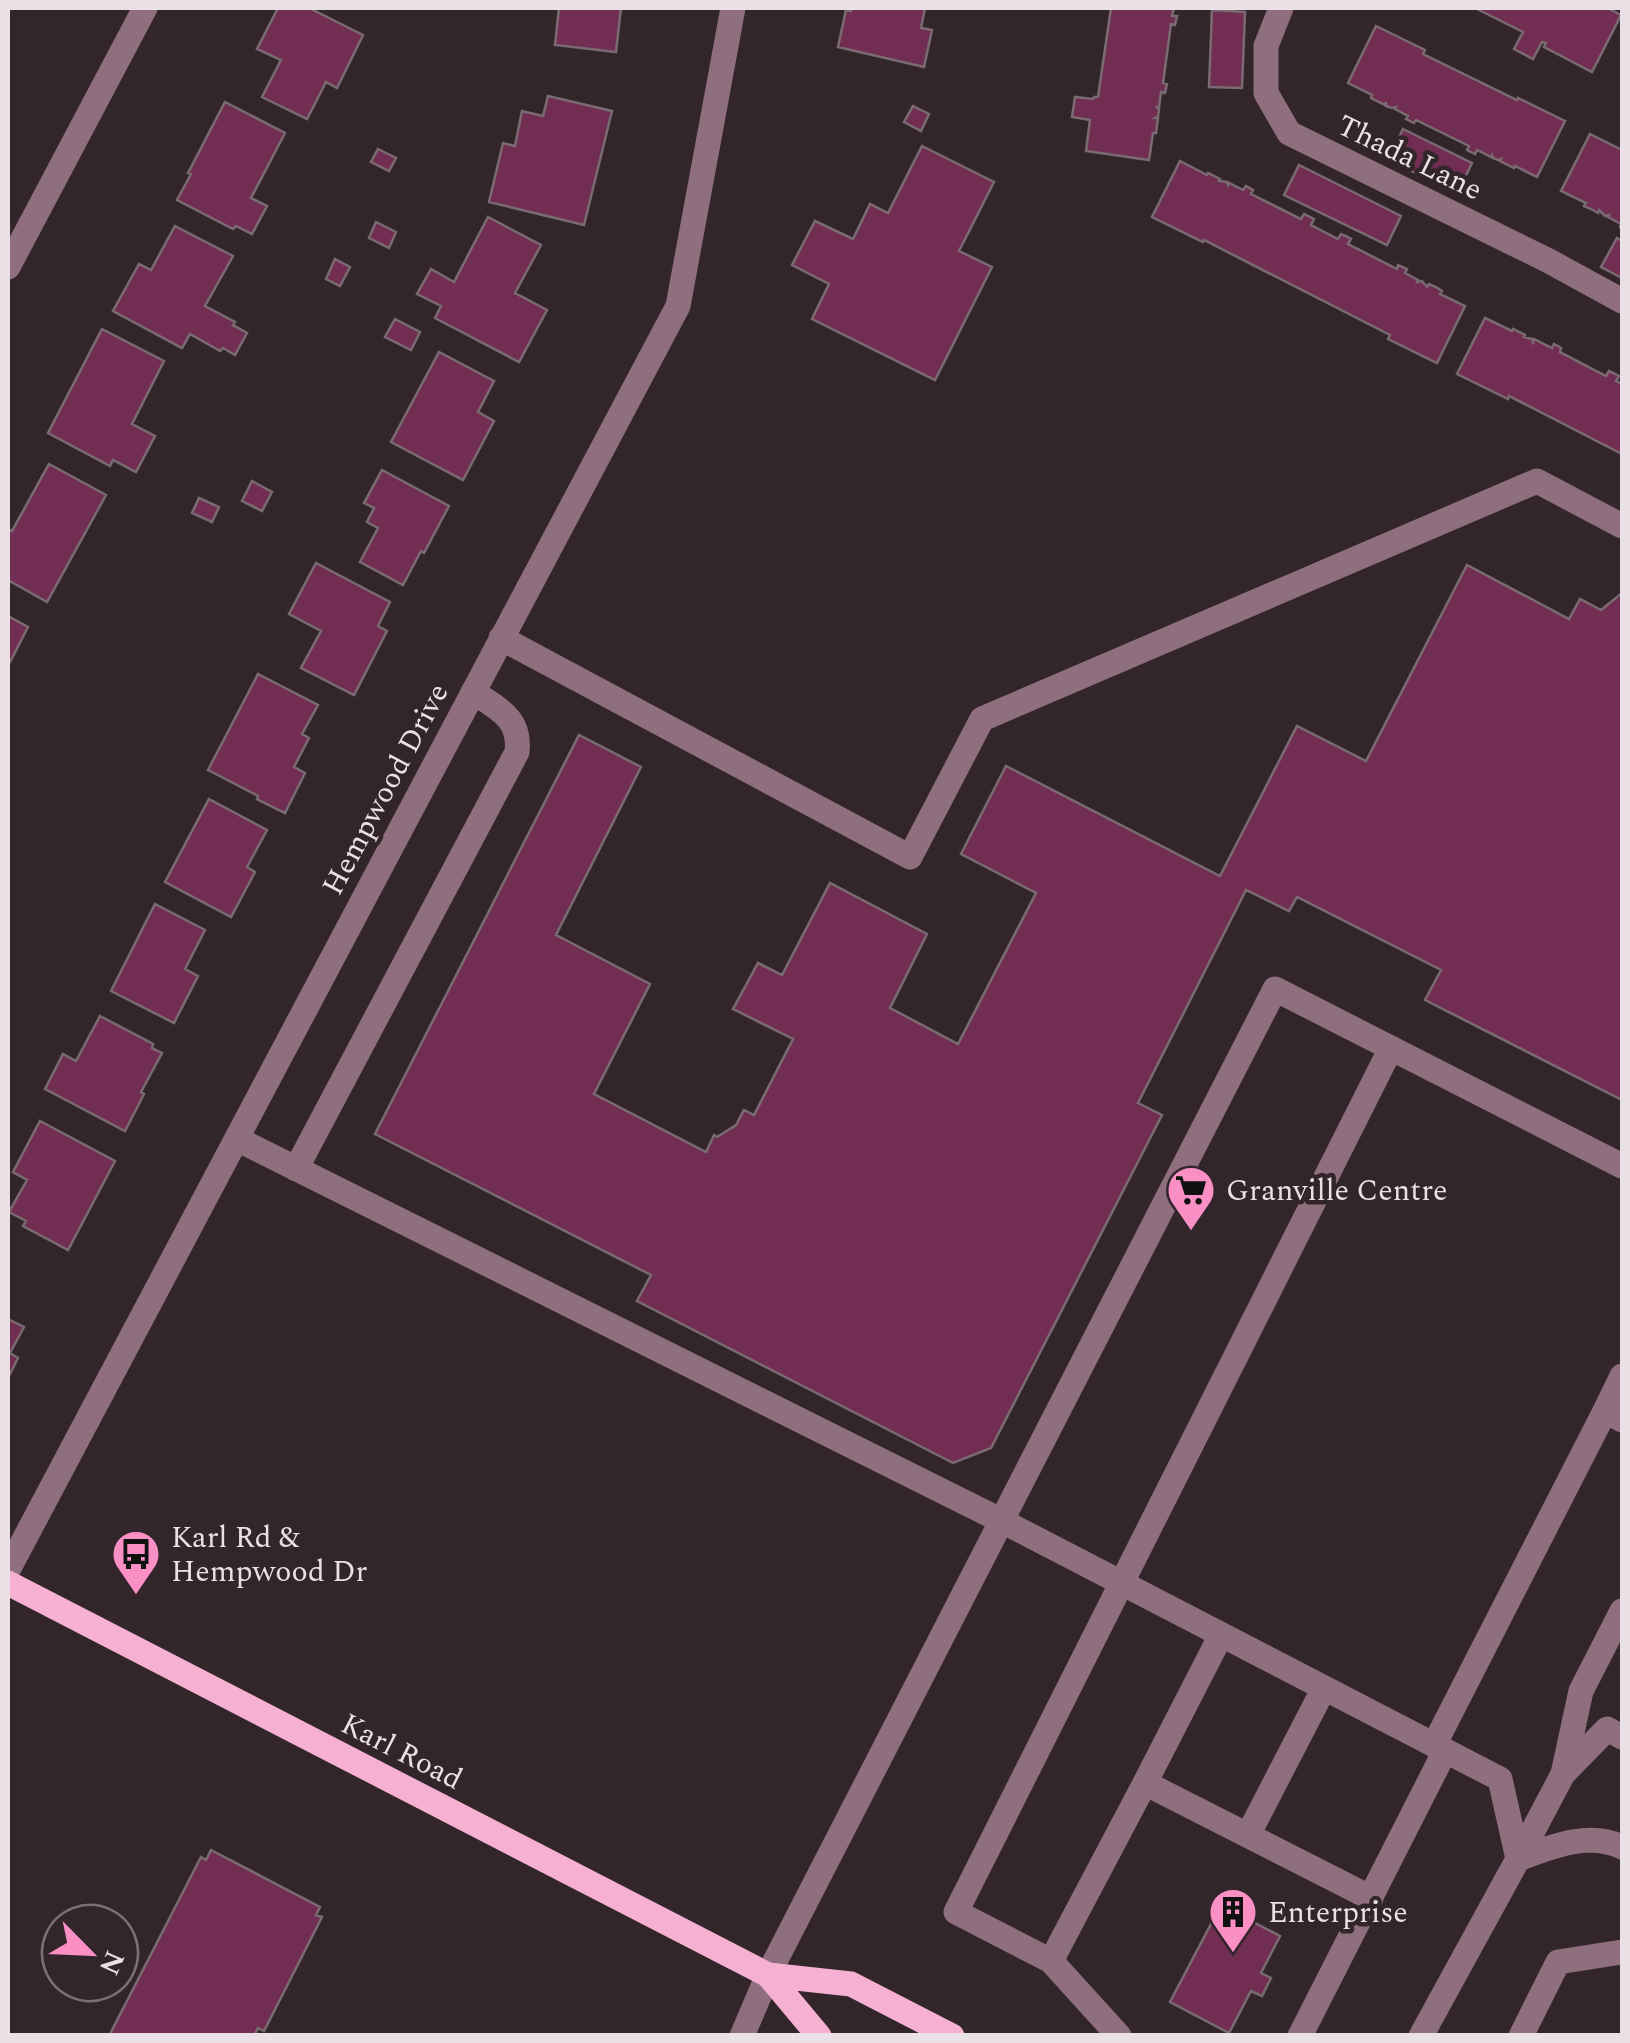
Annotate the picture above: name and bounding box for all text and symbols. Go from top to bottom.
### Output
street label: Thada Lane [1329,103,1490,213]
street label: Hempwood Drive [310,675,461,904]
supermarket icon: Granville Centre [1165,1164,1217,1232]
place label: Granville Centre [1226,1168,1448,1214]
place label: Karl Rd & Hempwood Dr [171,1515,367,1595]
bus stop icon: Karl Rd & Hempwood Dr [110,1528,162,1596]
street label: Karl Road [333,1702,471,1802]
building icon: Enterprise [1207,1886,1259,1954]
place label: Enterprise [1268,1890,1408,1936]
north arrow [40,1903,140,2003]
text: N [87,1943,136,1982]

